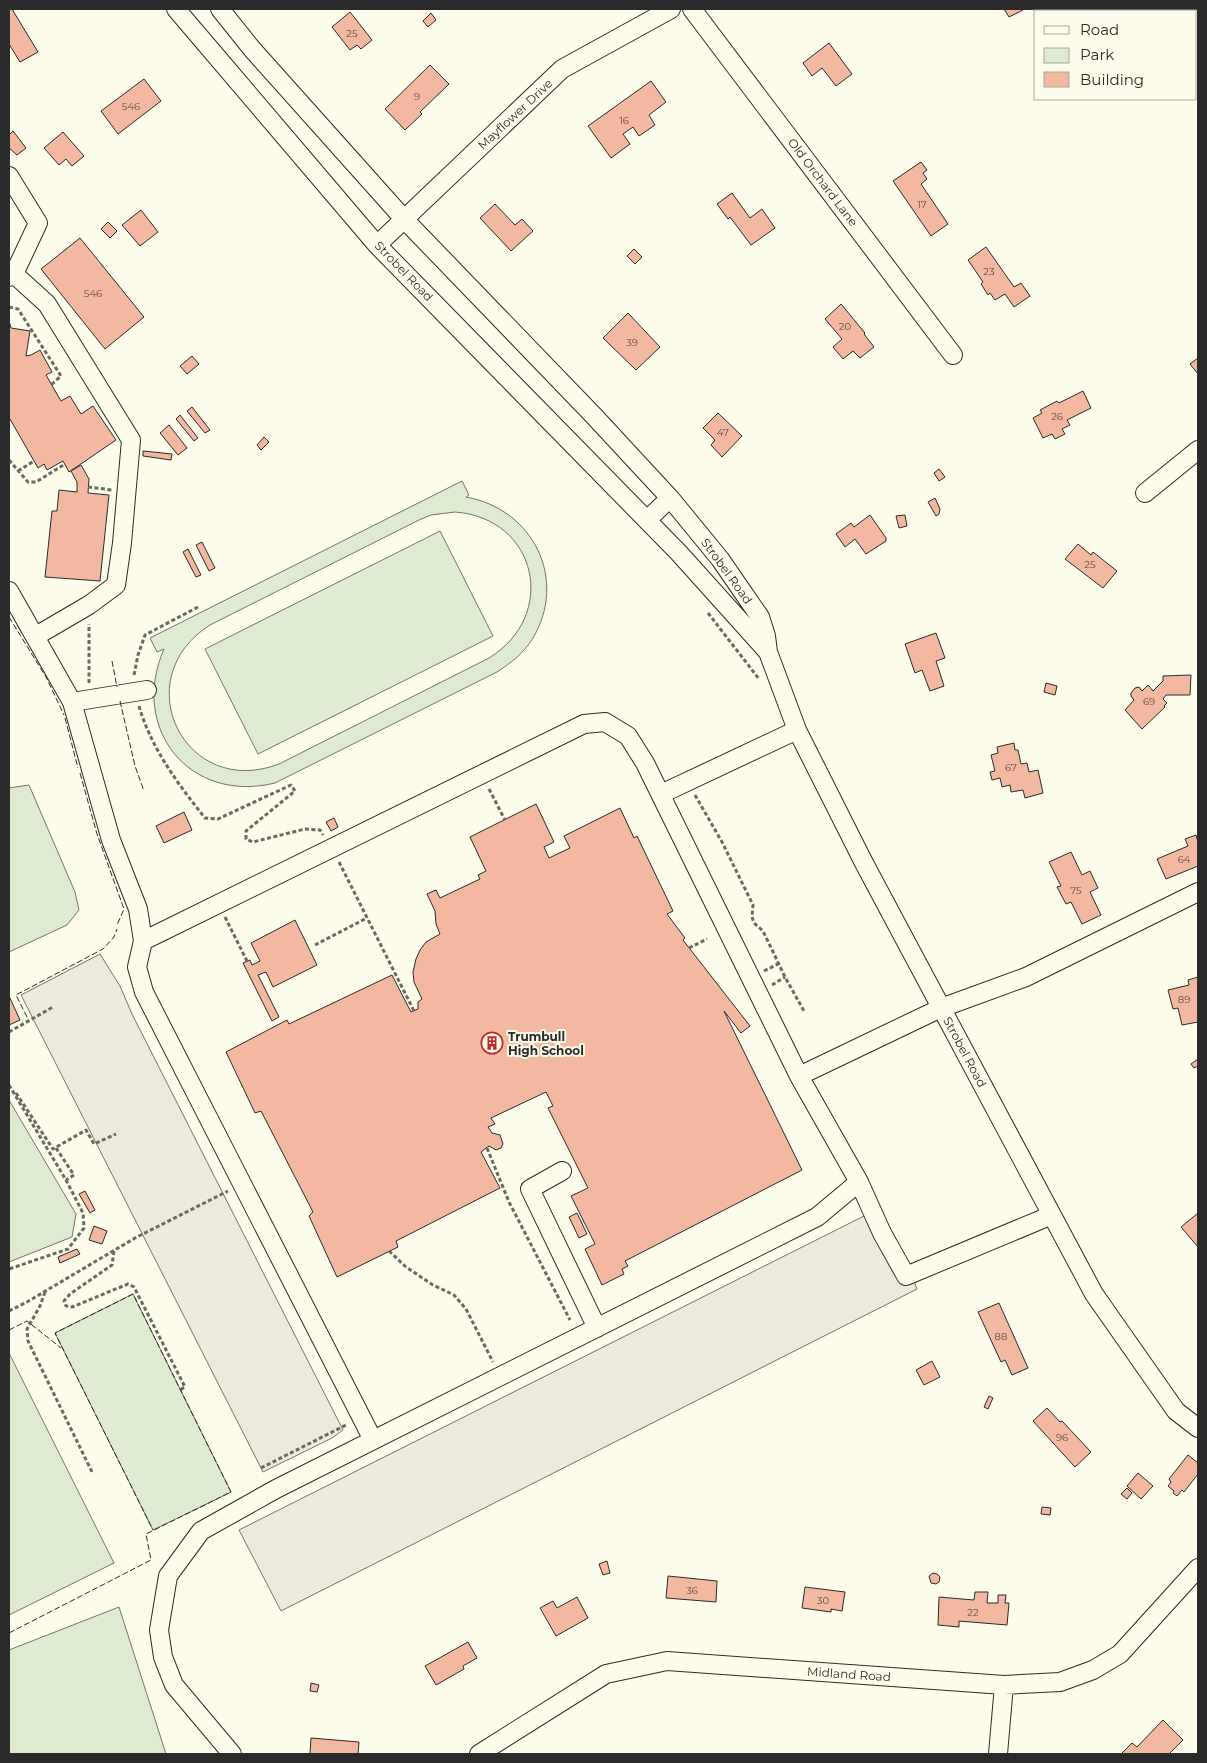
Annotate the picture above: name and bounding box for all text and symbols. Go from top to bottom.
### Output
legend [1034,10,1197,100]
text: Road [1080,20,1119,39]
house number: 25 [346,27,358,40]
text: Park [1080,45,1114,64]
text: Building [1080,70,1144,89]
street label: Mayflower Drive [475,76,555,152]
house number: 9 [414,90,420,103]
house number: 546 [122,100,140,113]
house number: 16 [619,114,629,127]
street label: Old Orchard Lane [785,135,861,229]
house number: 17 [917,198,927,211]
street label: Strobel Road [372,238,436,304]
house number: 23 [983,265,995,278]
house number: 546 [84,287,102,300]
house number: 20 [839,320,852,333]
house number: 39 [626,336,638,349]
house number: 26 [1051,410,1063,423]
house number: 47 [717,426,729,439]
street label: Strobel Road [698,535,756,607]
house number: 25 [1084,558,1096,571]
house number: 69 [1143,695,1155,708]
house number: 67 [1005,761,1017,774]
house number: 64 [1178,853,1191,866]
house number: 75 [1070,884,1082,897]
house number: 89 [1178,993,1190,1006]
street label: Strobel Road [940,1014,990,1090]
place label: Trumbull High School [508,1029,584,1058]
building icon: Trumbull High School [480,1031,504,1055]
house number: 88 [995,1330,1007,1343]
house number: 96 [1056,1431,1068,1444]
house number: 36 [686,1584,698,1597]
house number: 30 [817,1594,830,1607]
house number: 22 [967,1606,979,1619]
street label: Midland Road [807,1664,891,1684]

